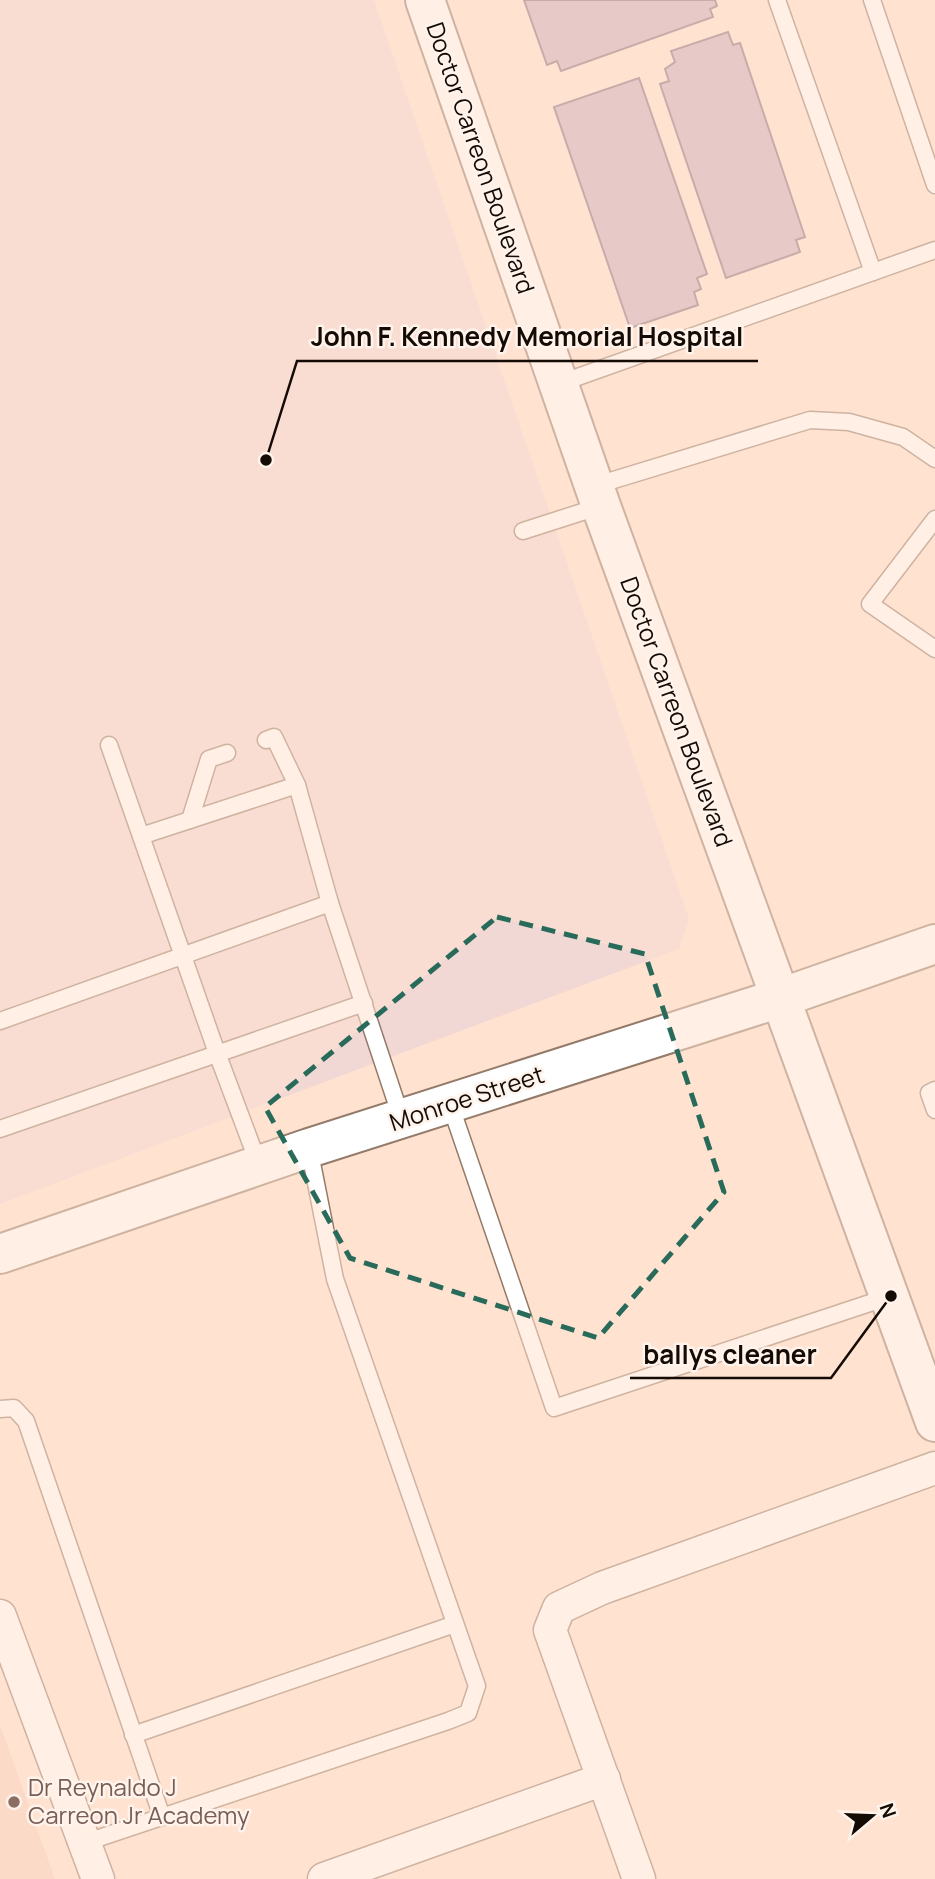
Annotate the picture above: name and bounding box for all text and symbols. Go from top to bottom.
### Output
street label: Doctor Carreon Boulevard [419,17,543,298]
callout: John F. Kennedy Memorial Hospital [297,314,758,361]
text: John F. Kennedy Memorial Hospital [311,318,743,354]
street label: Doctor Carreon Boulevard [613,572,742,851]
street label: Monroe Street [385,1057,548,1138]
callout: ballys cleaner [630,1331,831,1378]
text: ballys cleaner [643,1336,817,1372]
place label: Dr Reynaldo J Carreon Jr Academy [28,1770,250,1831]
north arrow [837,1781,907,1851]
marker: Dr Reynaldo J Carreon Jr Academy [6,1794,22,1810]
text: N [874,1800,903,1821]

